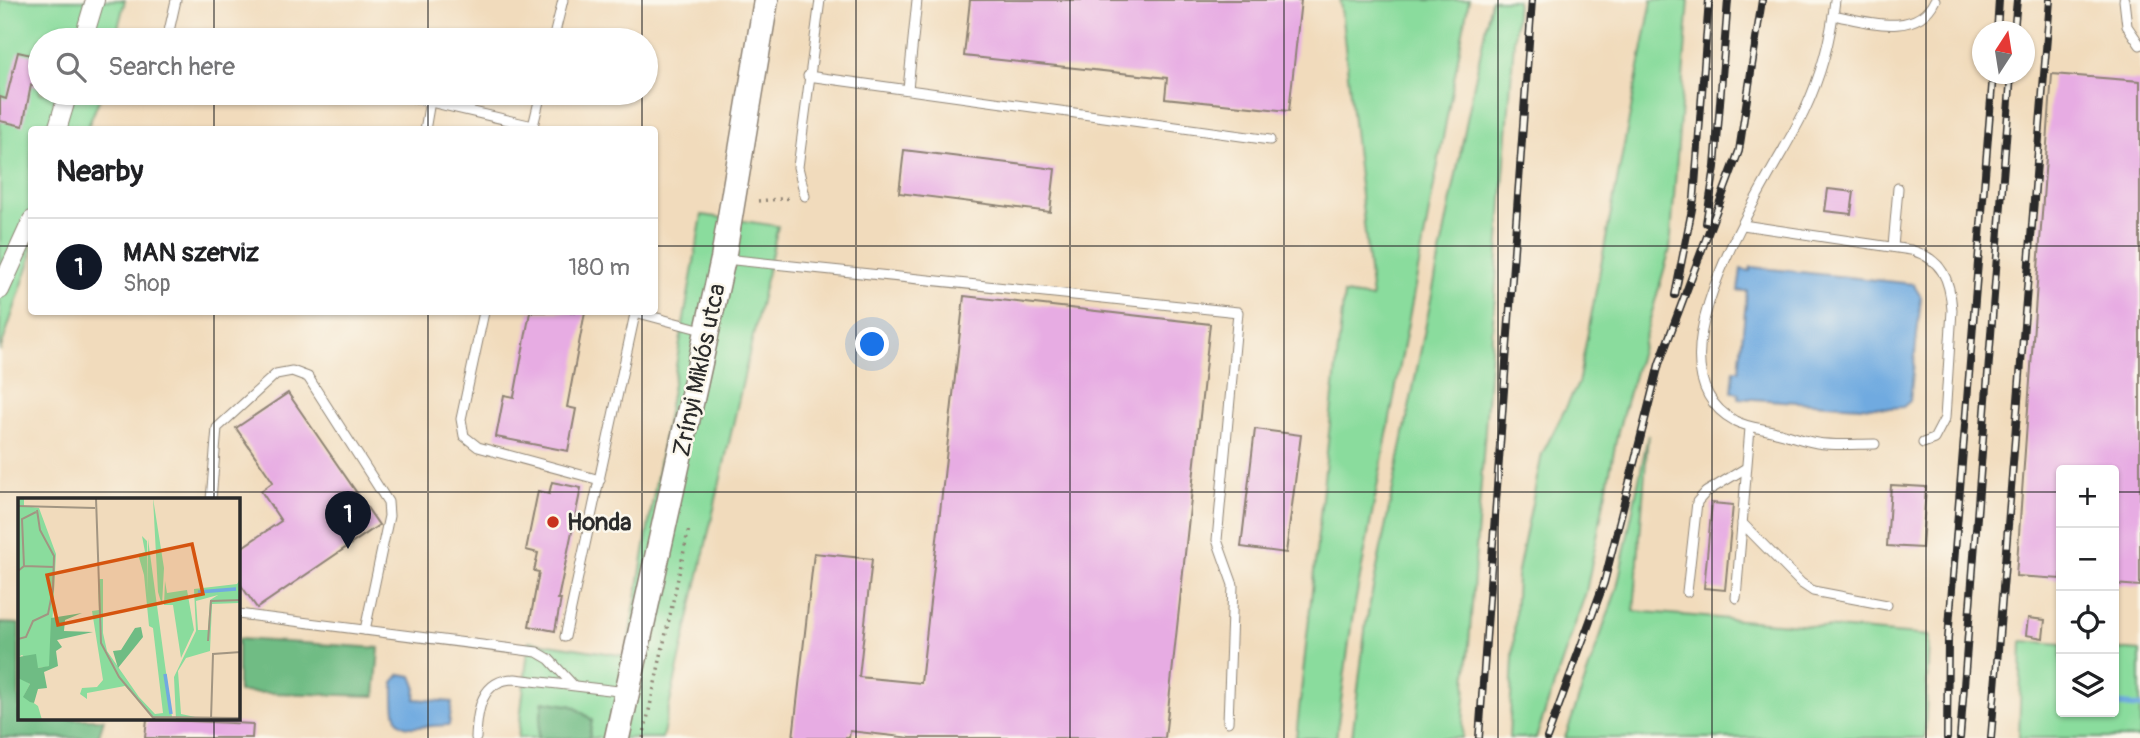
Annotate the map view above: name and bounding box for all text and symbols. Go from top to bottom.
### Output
north arrow [1972,21,2035,84]
search box [28,28,658,105]
icon: search [52,48,90,86]
text: Search here [108,51,235,83]
text: Nearby [56,153,143,190]
text: MAN szerviz [123,237,259,269]
text: 1 [75,253,84,282]
text: 180 m [568,253,630,282]
text: Shop [123,269,171,298]
street label: Zrínyi Miklós utca [667,281,732,459]
your location [855,327,889,361]
map controls [2056,465,2119,717]
button: + [2056,465,2119,528]
pin: 1 [325,491,371,549]
inset map [18,498,240,720]
place label: Honda [567,508,631,537]
marker: Honda [545,514,561,530]
button: − [2056,528,2119,591]
button: locate [2056,591,2119,654]
button: layers [2056,654,2119,717]

